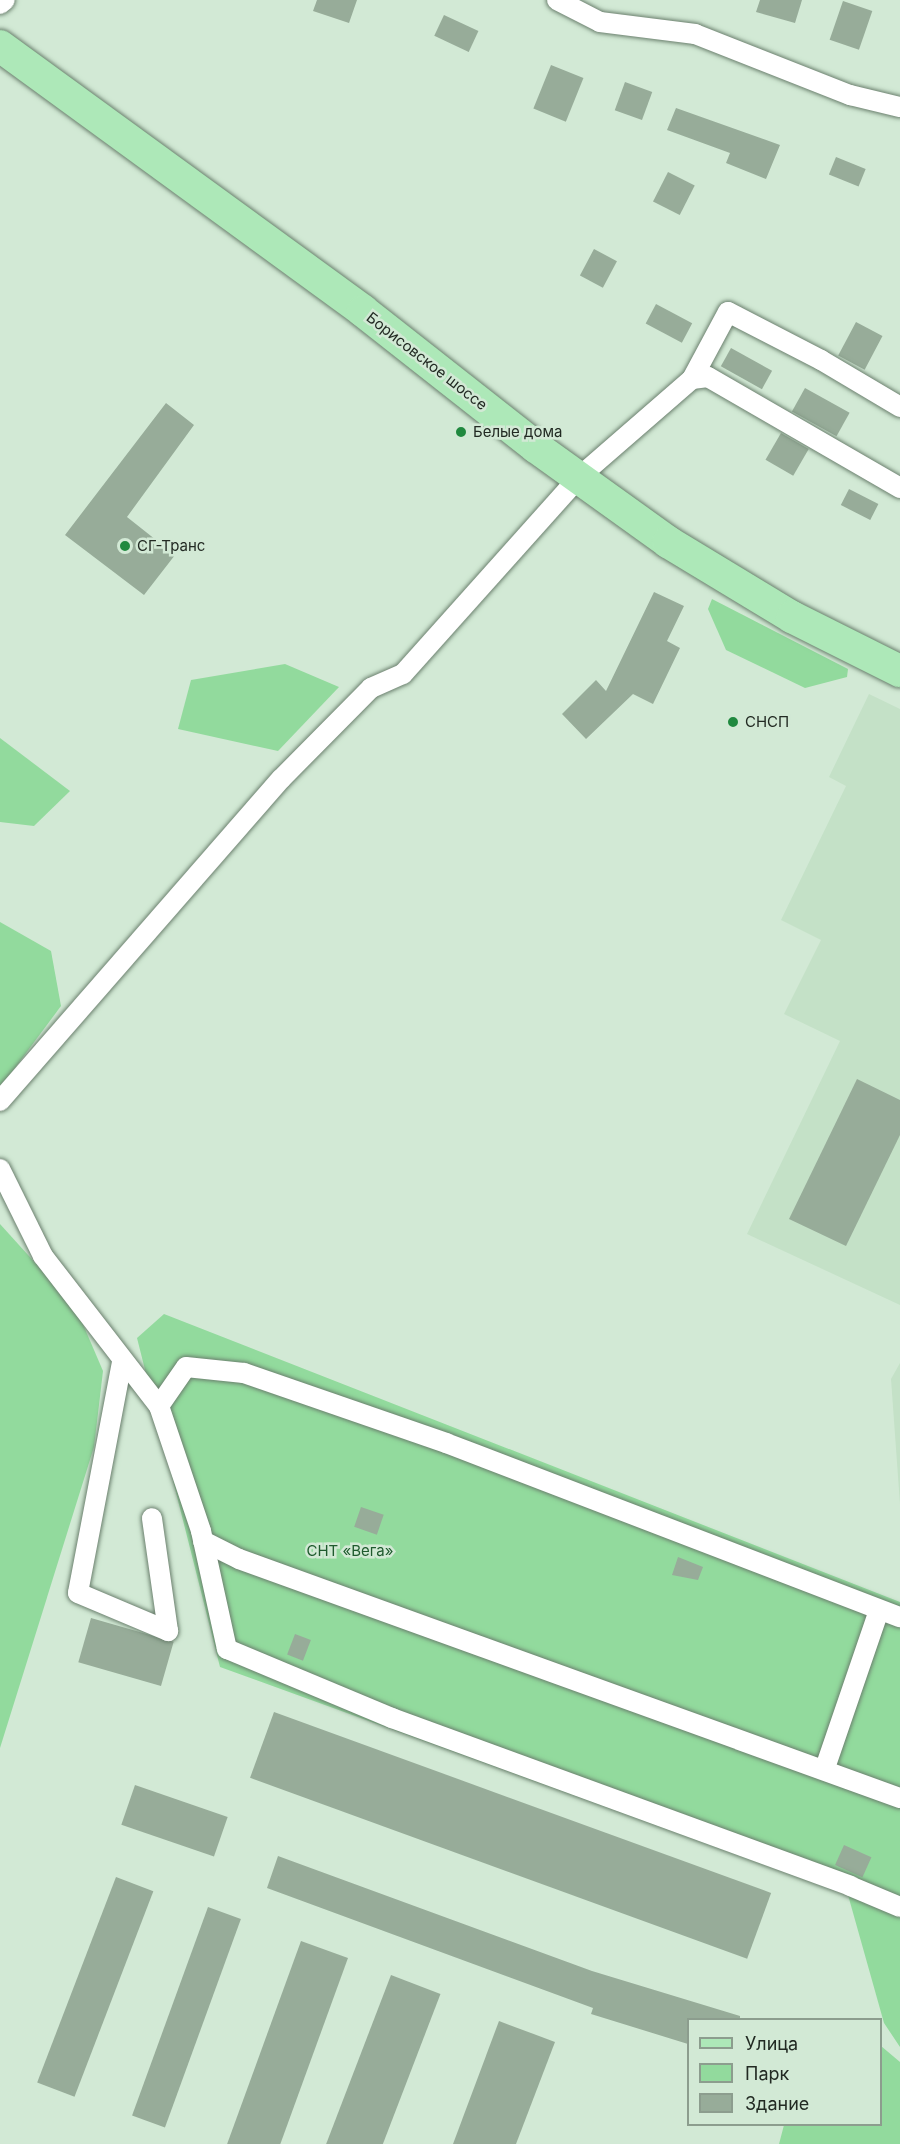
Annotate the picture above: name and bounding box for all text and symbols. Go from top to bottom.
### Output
street label: Борисовское шоссе [363,308,491,414]
place label: Белые дома [473,423,562,441]
marker: Белые дома [454,425,468,439]
place label: СГ-Транс [137,537,205,555]
marker: СГ-Транс [118,539,132,553]
place label: СНСП [745,713,789,731]
marker: СНСП [726,715,740,729]
park label: СНТ «Вега» [306,1542,394,1560]
legend [687,2018,882,2126]
text: Улица [745,2033,798,2054]
text: Парк [745,2063,789,2084]
text: Здание [745,2093,809,2114]

